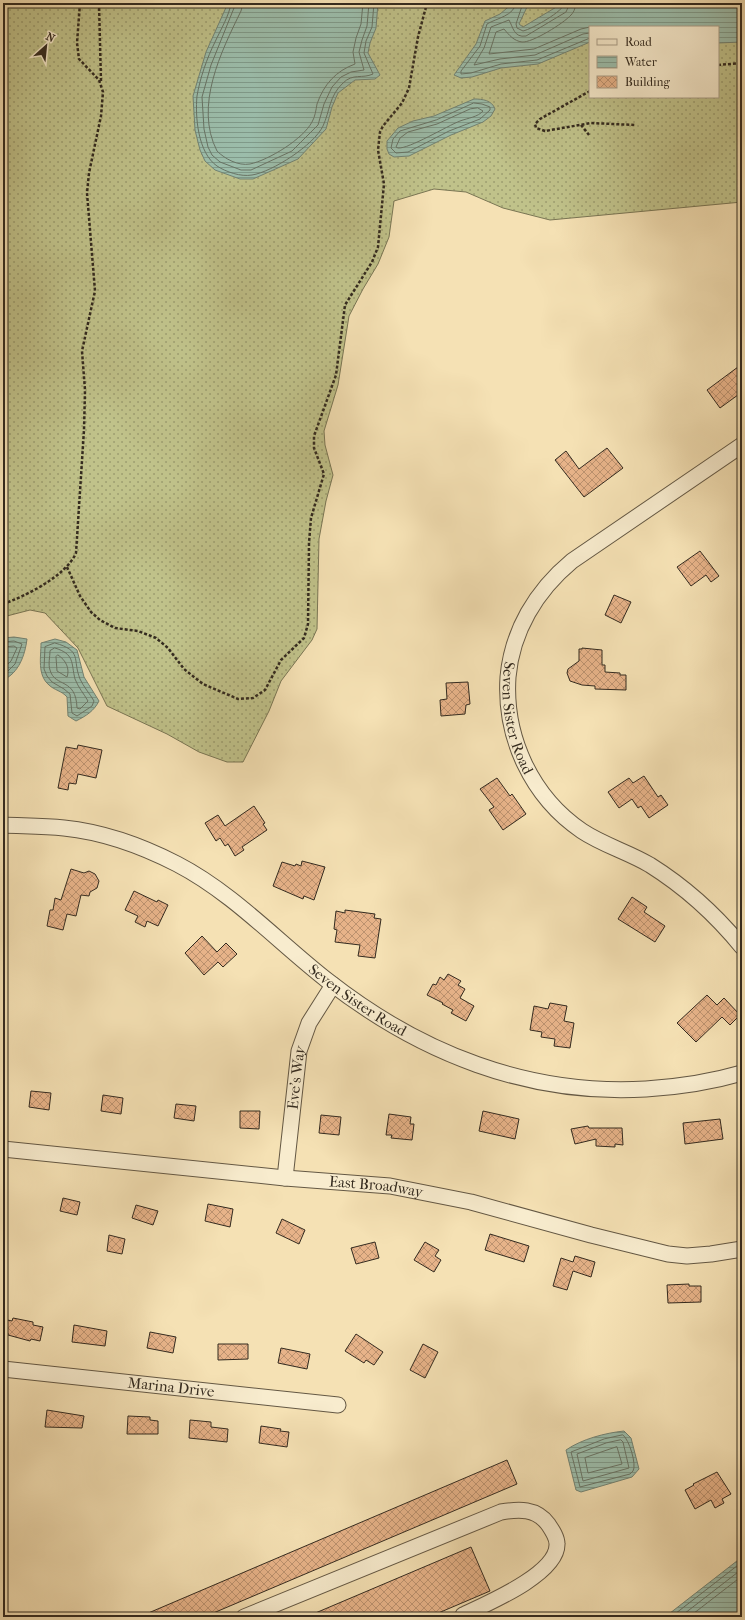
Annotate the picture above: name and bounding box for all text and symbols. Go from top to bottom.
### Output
north arrow [26,26,66,66]
legend [589,26,719,98]
text: N [44,30,58,46]
text: Road [625,35,652,49]
text: Water [624,55,658,69]
text: Building [625,75,670,89]
street label: Seven Sister Road [499,660,538,778]
street label: Seven Sister Road [305,960,410,1040]
street label: Eve's Way [284,1042,310,1110]
street label: East Broadway [328,1172,426,1202]
street label: Marina Drive [127,1373,216,1401]

